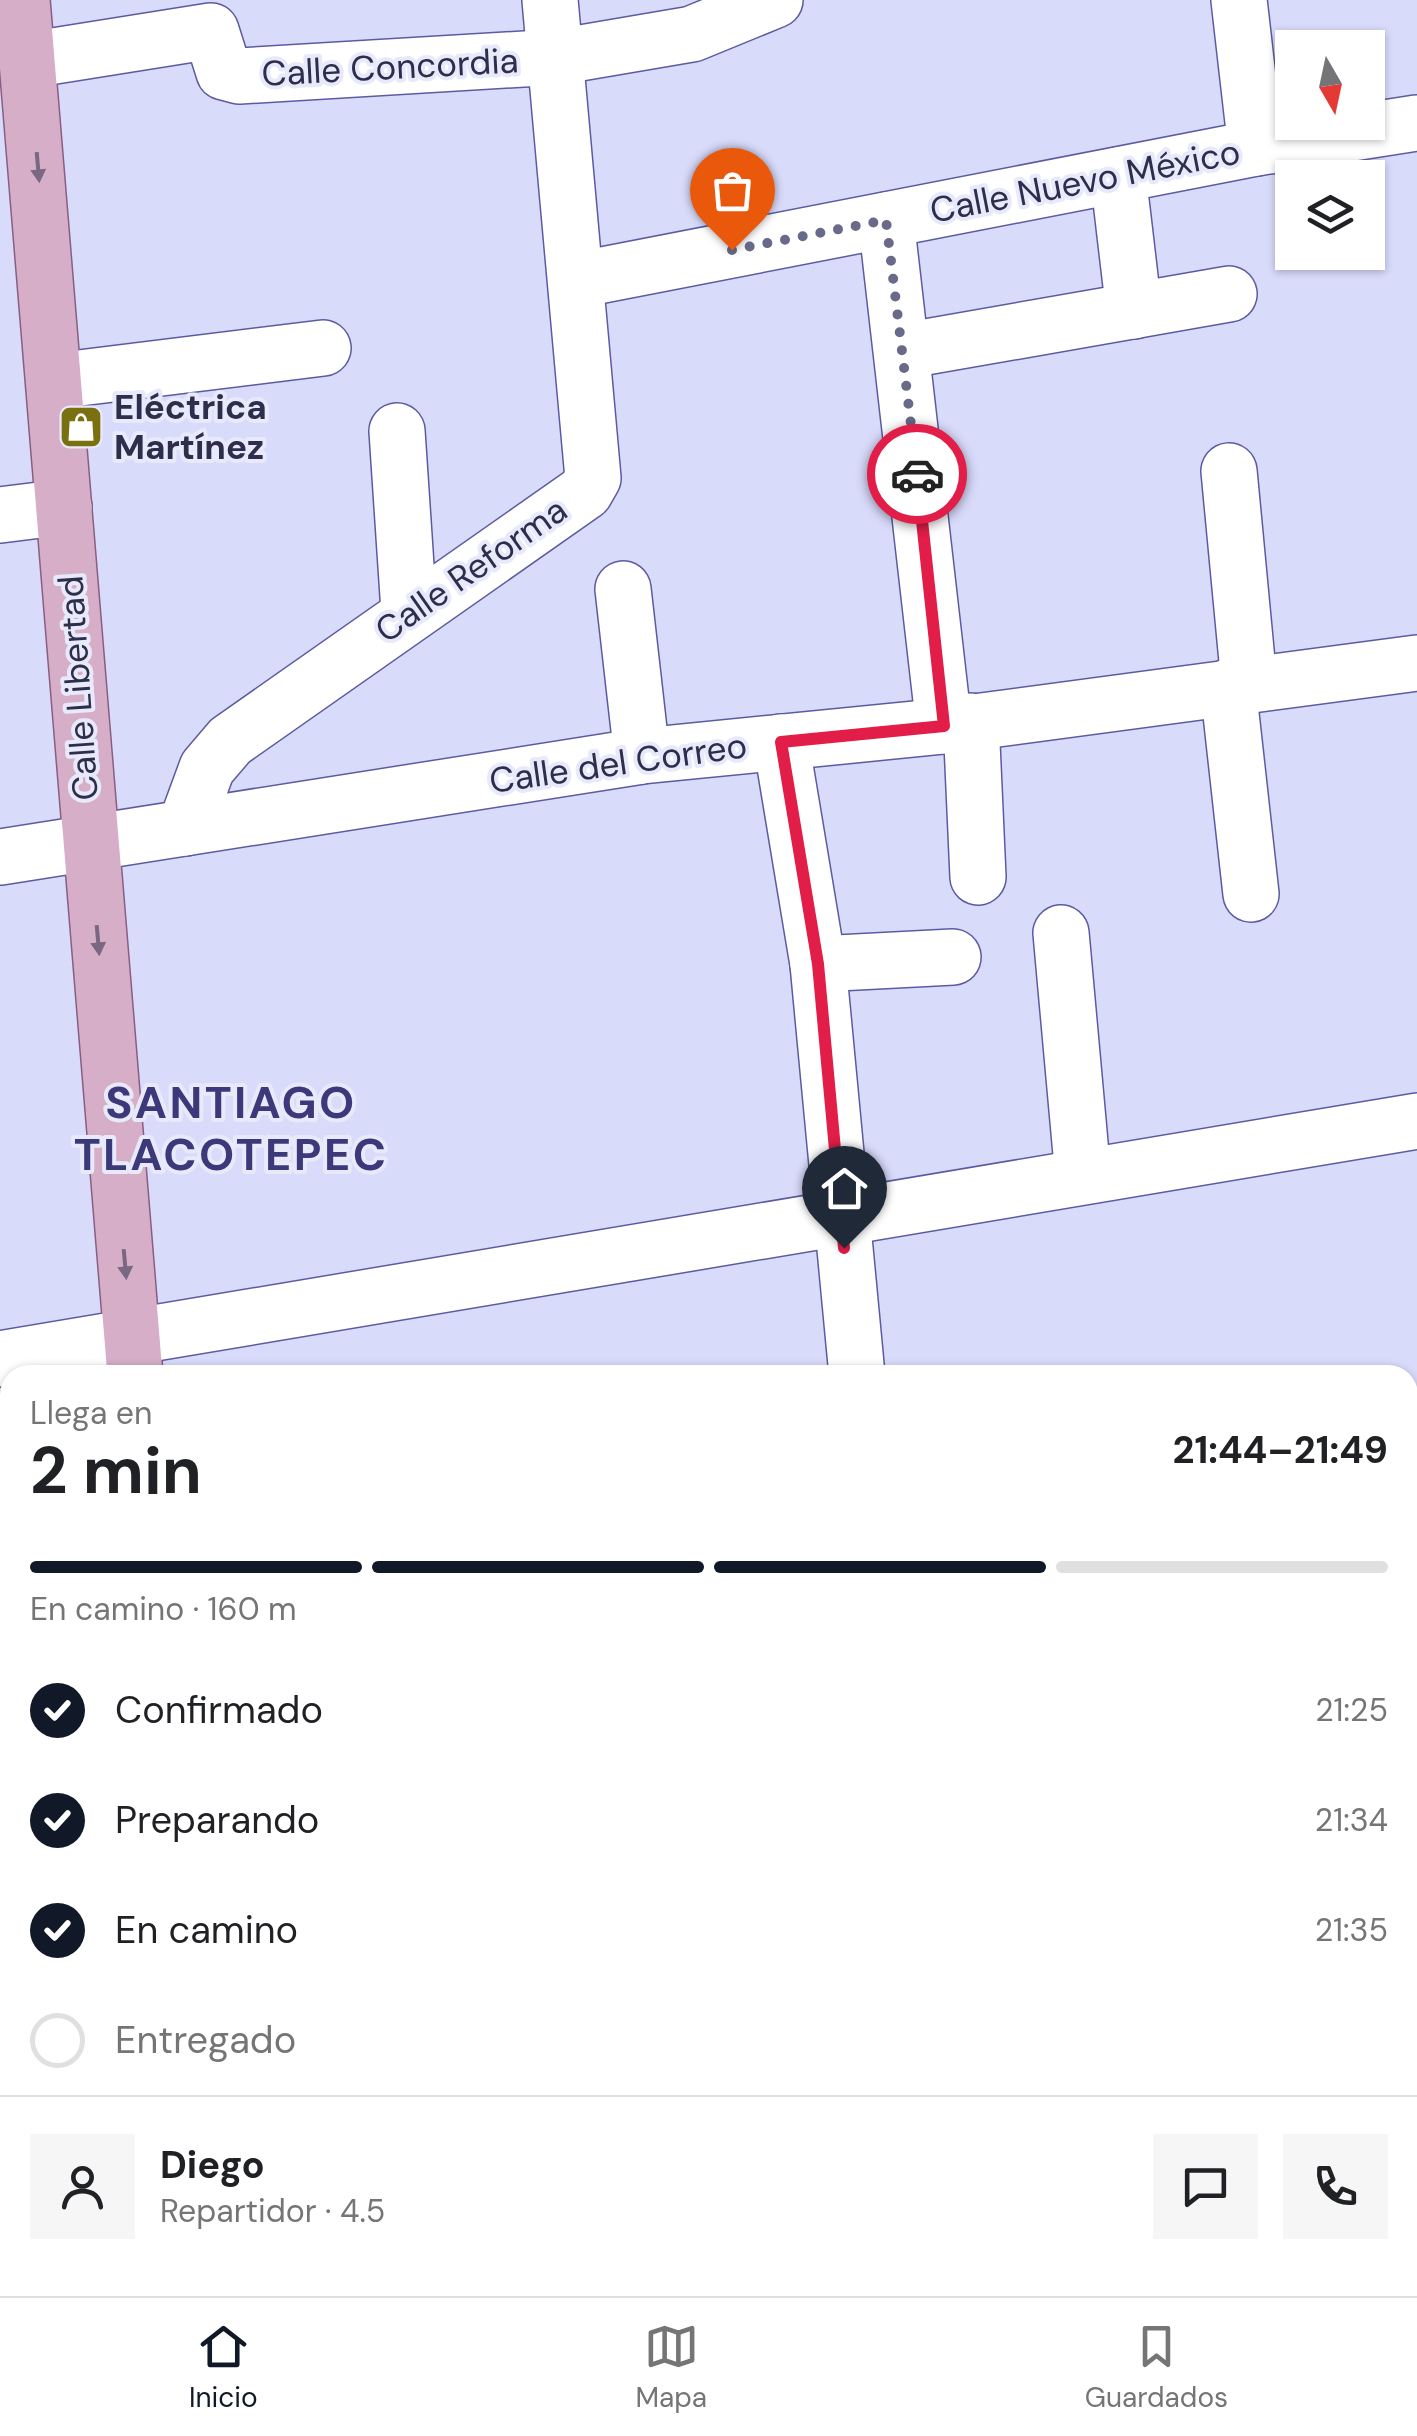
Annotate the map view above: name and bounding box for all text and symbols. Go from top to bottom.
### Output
north arrow [1275,30,1385,140]
map controls [1275,30,1385,270]
street label: Calle Concordia [260,37,520,97]
street label: Calle Nuevo México [926,128,1244,234]
pin [690,148,775,251]
one-way arrow [30,151,46,183]
button: layers [1275,160,1385,270]
icon: bag [705,163,760,218]
place label: Eléctrica Martínez [114,384,267,470]
shop icon: Eléctrica Martínez [58,404,104,450]
courier [867,424,967,524]
icon: car [890,447,945,502]
street label: Calle Reforma [366,487,576,653]
street label: Calle Libertad [47,574,109,802]
street label: Calle del Correo [486,722,750,804]
one-way arrow [90,925,106,957]
district label: SANTIAGO TLACOTEPEC [74,1073,388,1184]
pin [802,1146,887,1249]
icon: home [817,1161,872,1216]
one-way arrow [118,1249,134,1280]
text: Llega en [30,1392,152,1434]
text: 21:44–21:49 [1173,1425,1388,1475]
text: 2 min [30,1429,202,1513]
text: En camino · 160 m [30,1588,297,1630]
icon: check [30,1683,85,1738]
text: Confirmado [115,1685,323,1735]
text: 21:25 [1315,1689,1388,1731]
icon: check [30,1793,85,1848]
text: Preparando [115,1795,319,1845]
text: 21:34 [1315,1799,1388,1841]
icon: check [30,1903,85,1958]
text: En camino [115,1905,298,1955]
text: 21:35 [1315,1909,1388,1951]
text: Entregado [115,2015,296,2065]
button: person [30,2134,135,2239]
button: chat [1153,2134,1258,2239]
button: phone [1283,2134,1388,2239]
text: Diego [160,2140,265,2190]
text: Repartidor · 4.5 [160,2190,385,2232]
tab: Inicio [189,2319,258,2416]
tab: Mapa [635,2319,707,2416]
tab: Guardados [1085,2319,1228,2416]

